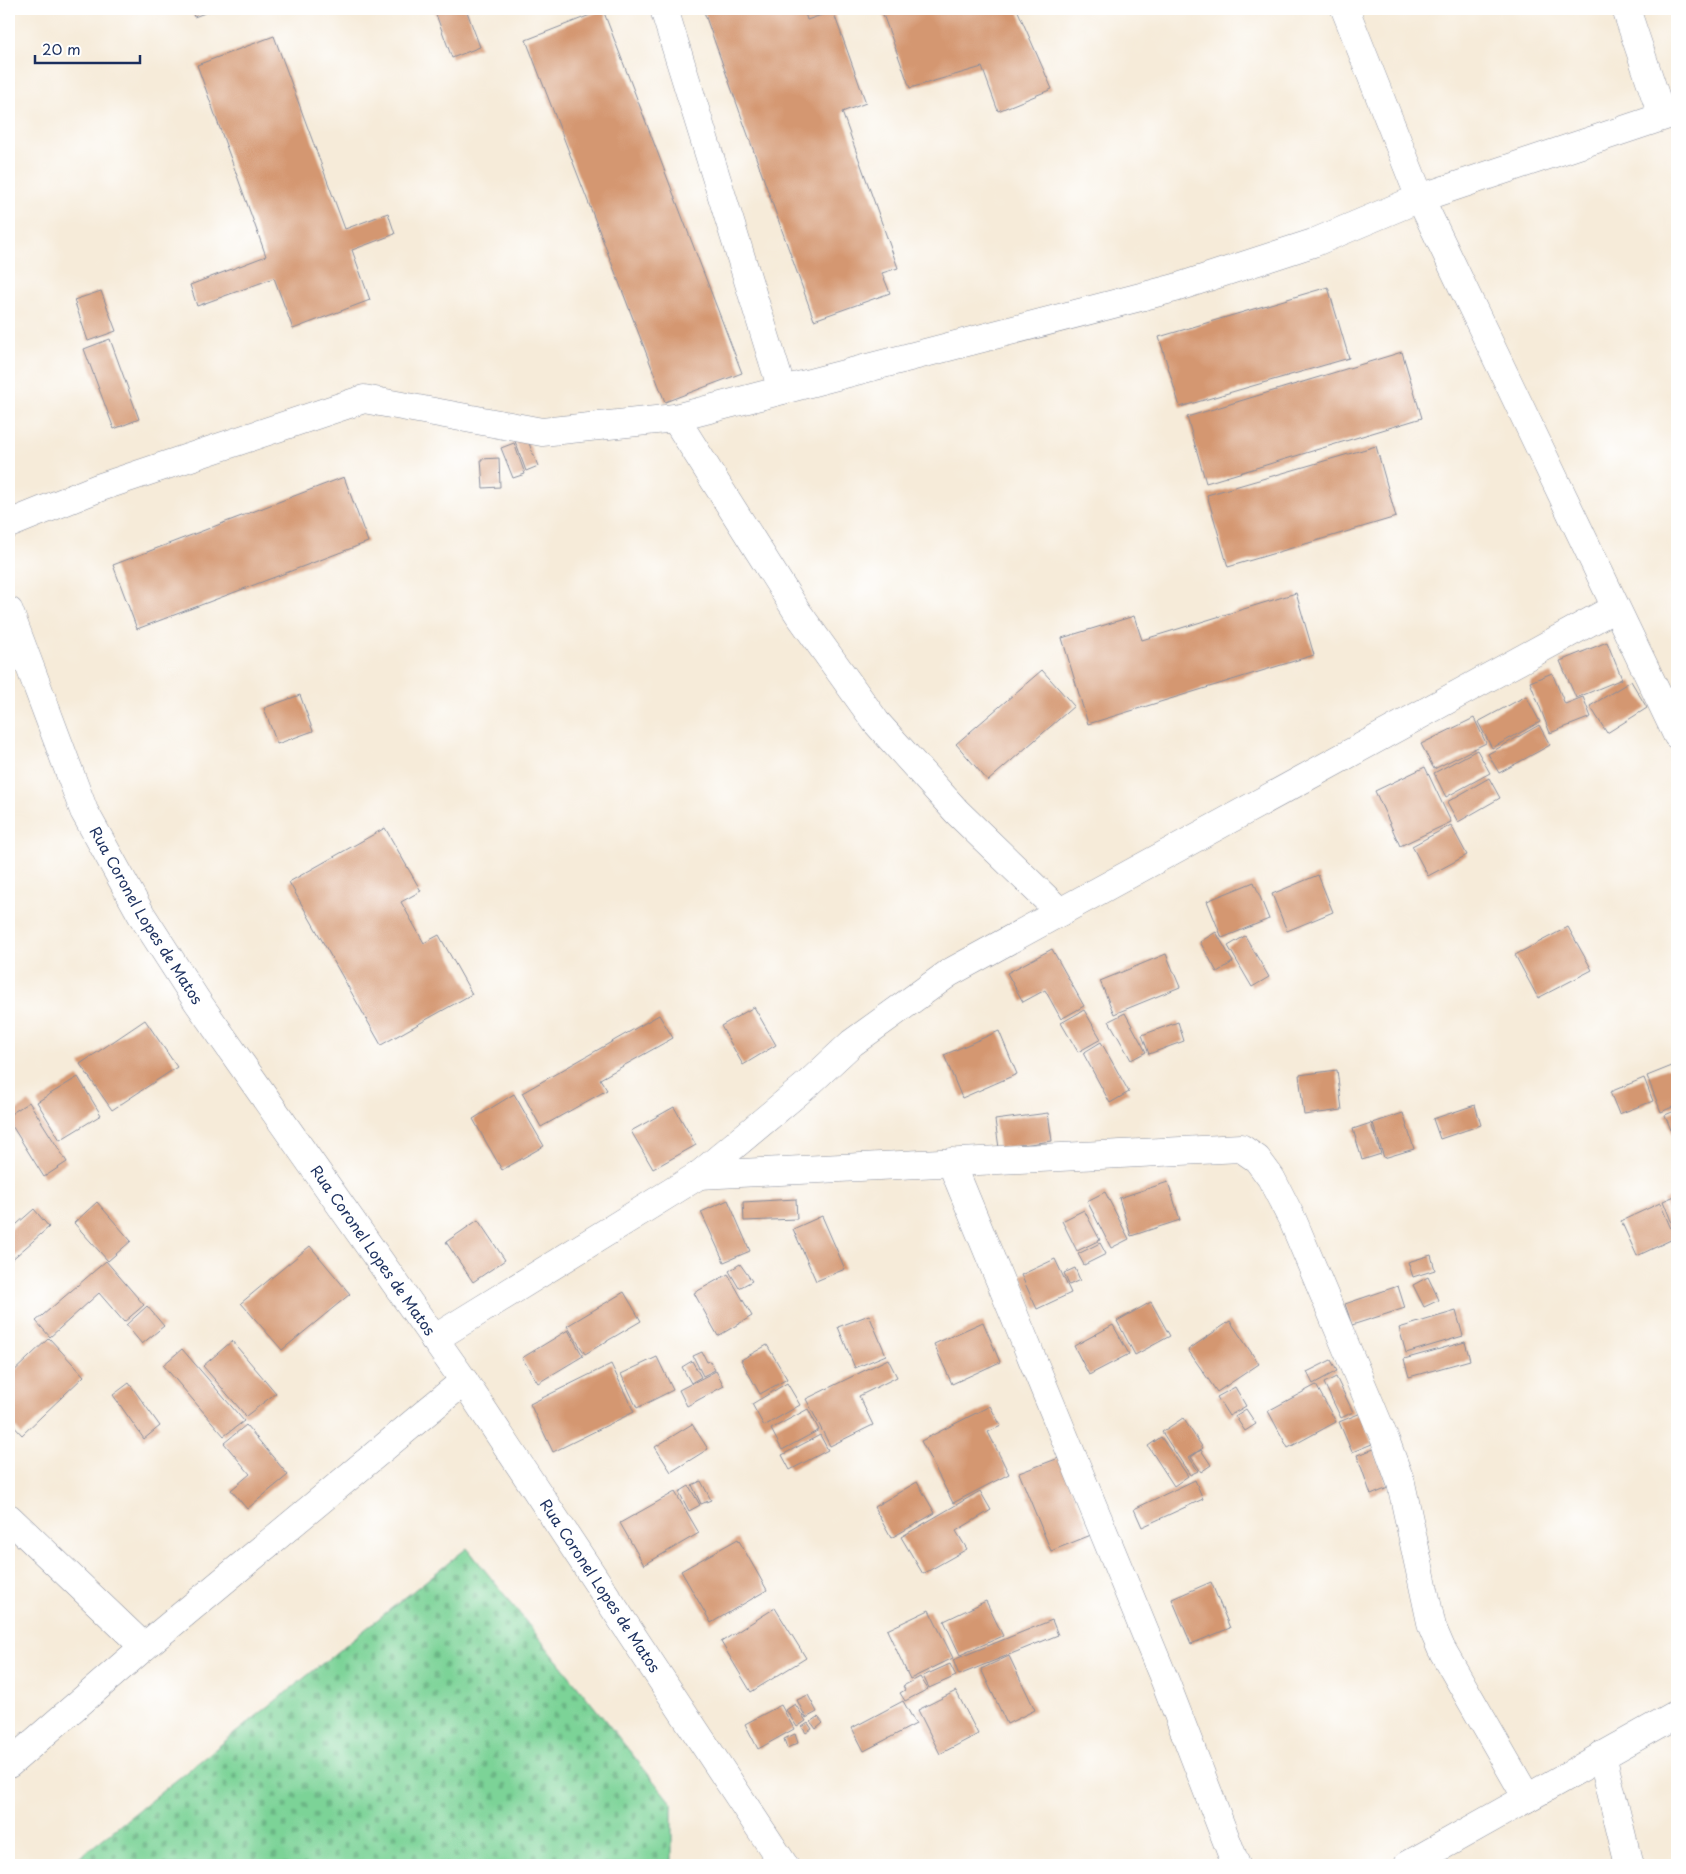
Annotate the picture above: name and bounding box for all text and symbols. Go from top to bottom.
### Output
scale bar [35,32,140,64]
text: 20 m [42,37,81,60]
street label: Rua Coronel Lopes de Matos [85,822,209,1008]
street label: Rua Coronel Lopes de Matos [306,1160,442,1340]
street label: Rua Coronel Lopes de Matos [535,1494,667,1677]

